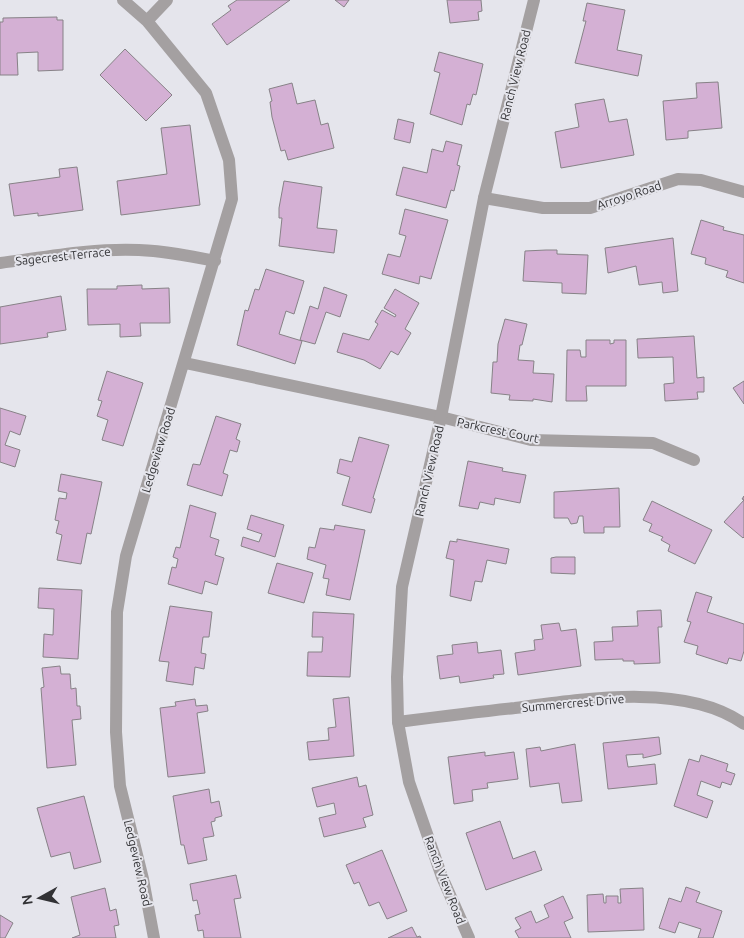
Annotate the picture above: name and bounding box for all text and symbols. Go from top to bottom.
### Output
street label: Ranch View Road [497,28,533,122]
street label: Arroyo Road [595,178,663,212]
street label: Sagecrest Terrace [15,245,111,267]
street label: Ledgeview Road [139,406,177,494]
street label: Parkcrest Court [456,415,540,445]
street label: Ranch View Road [412,424,446,518]
street label: Summercrest Drive [521,692,625,714]
street label: Ledgeview Road [122,818,154,908]
street label: Ranch View Road [422,834,468,926]
north arrow [15,873,65,923]
text: N [18,894,36,906]

